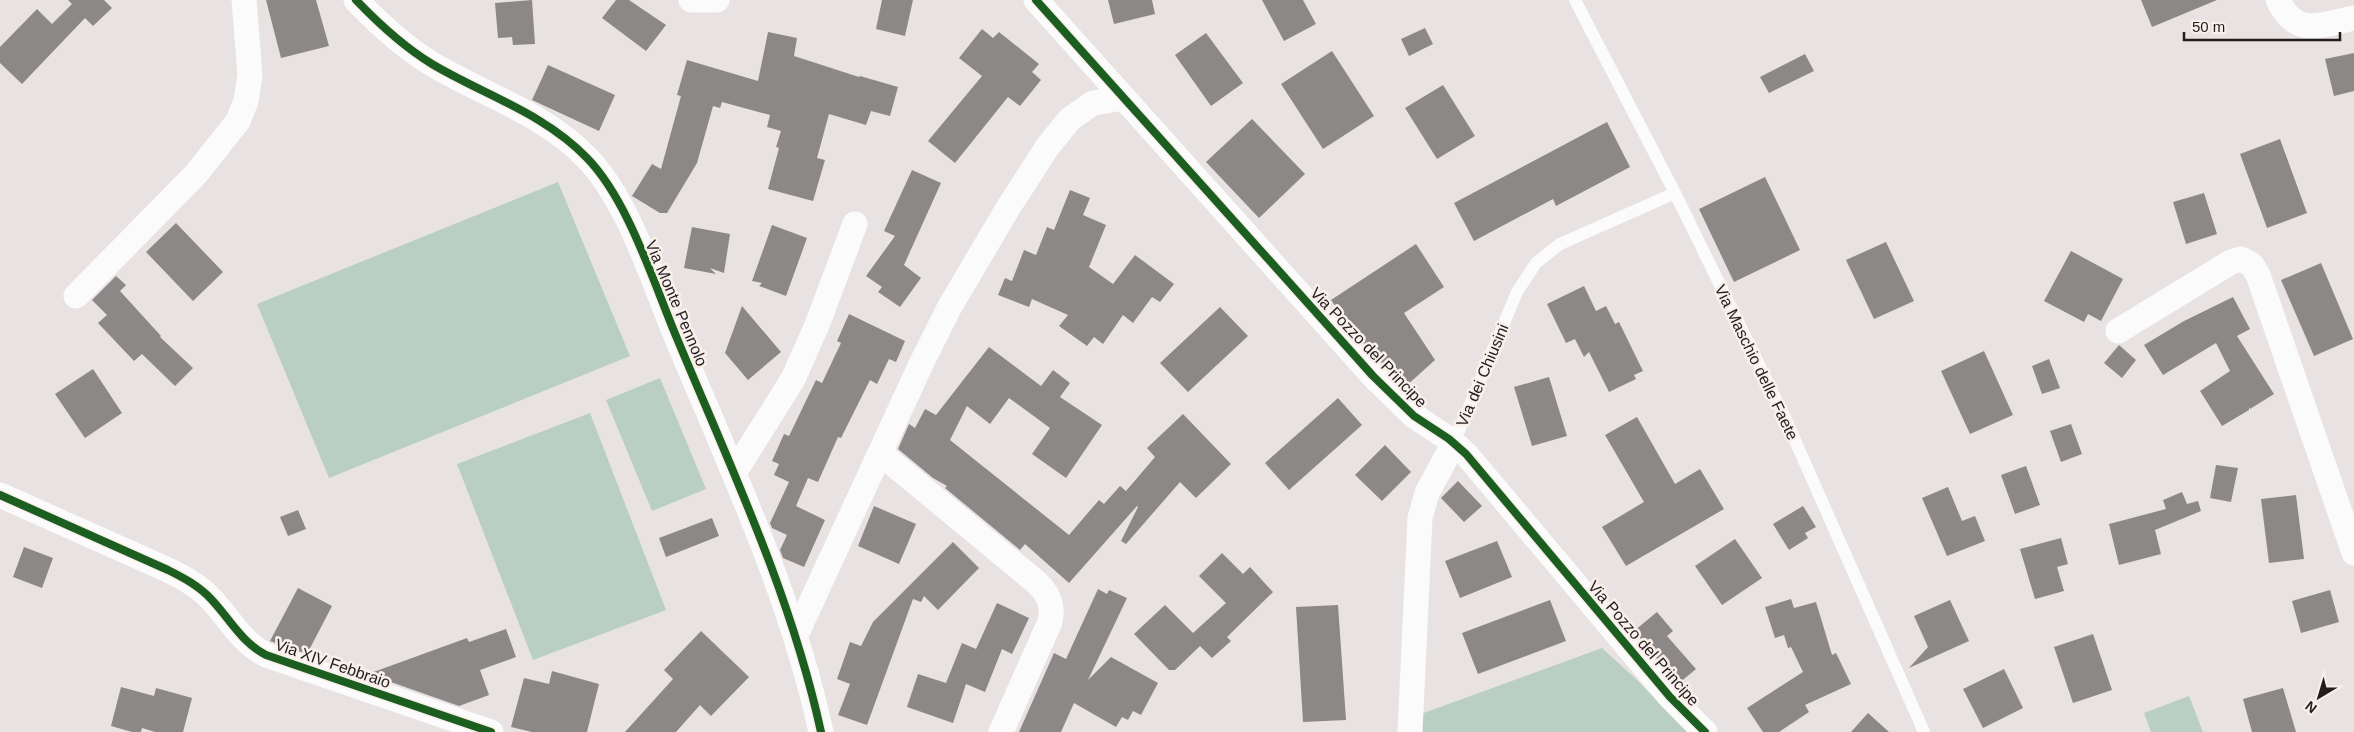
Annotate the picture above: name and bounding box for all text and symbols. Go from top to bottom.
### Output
scale bar [2184,10,2340,42]
text: 50 m [2192,18,2225,35]
street label: Via Monte Pennolo [642,238,711,369]
street label: Via Maschio delle Faete [1712,282,1802,443]
street label: Via Pozzo del Principe [1307,284,1430,411]
street label: Via dei Chiusini [1453,321,1512,429]
street label: Via Pozzo del Principe [1585,577,1703,709]
street label: Via XIV Febbraio [273,636,393,691]
north arrow [2294,672,2344,722]
text: N [2302,698,2320,717]

